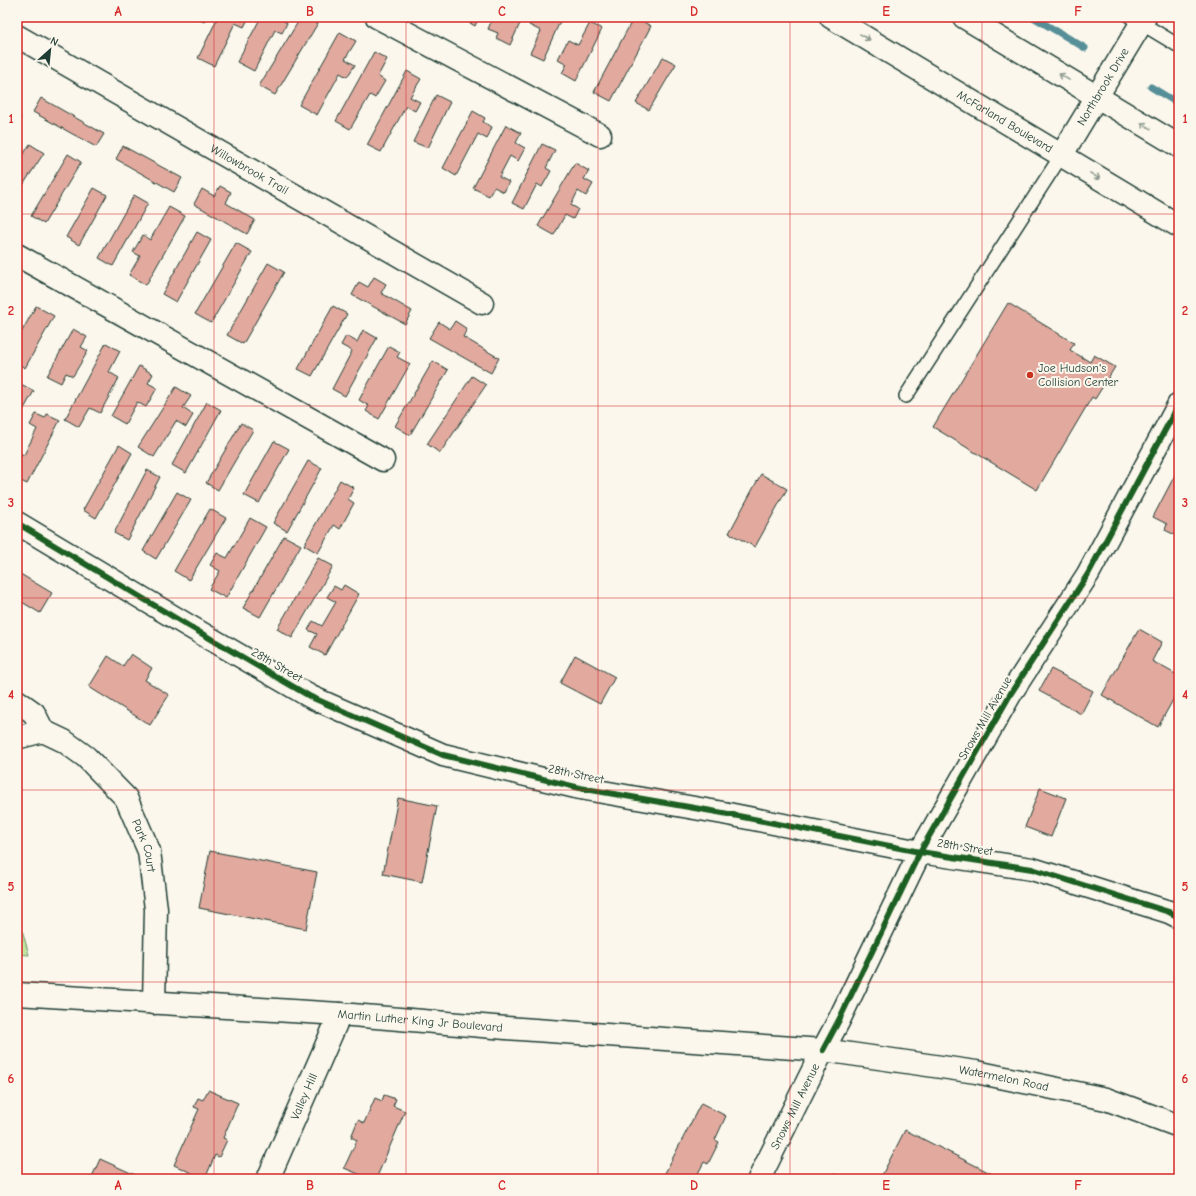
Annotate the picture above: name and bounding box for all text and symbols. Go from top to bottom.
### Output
text: A [114,4,122,19]
text: B [306,4,314,19]
text: C [498,4,506,19]
text: D [690,4,698,19]
text: E [882,4,890,19]
text: F [1074,4,1082,19]
north arrow [30,30,70,70]
text: N [48,34,60,49]
one-way arrow [859,34,871,42]
street label: Northbrook Drive [1074,45,1132,128]
one-way arrow [1058,72,1070,80]
street label: McFarland Boulevard [955,87,1055,156]
text: 1 [8,111,14,126]
text: 1 [1182,111,1188,126]
one-way arrow [1141,122,1152,130]
street label: Willowbrook Trail [208,142,291,197]
one-way arrow [1089,172,1101,180]
text: 2 [8,303,14,318]
text: 2 [1182,303,1188,318]
place label: Joe Hudson's Collision Center [1038,361,1119,389]
marker: Joe Hudson's Collision Center [1025,370,1035,380]
text: 3 [8,495,14,510]
text: 3 [1182,495,1188,510]
street label: 28th Street [249,645,305,685]
street label: Snows Mill Avenue [955,674,1015,762]
text: 4 [8,687,14,702]
text: 4 [1182,687,1188,702]
street label: 28th Street [547,761,606,787]
street label: Park Court [129,817,159,873]
street label: 28th Street [936,836,994,858]
text: 5 [8,879,15,894]
text: 5 [1182,879,1189,894]
street label: Martin Luther King Jr Boulevard [337,1007,503,1035]
street label: Snows Mill Avenue [768,1061,822,1152]
street label: Watermelon Road [958,1063,1050,1094]
text: 6 [8,1071,15,1086]
street label: Valley Hill [288,1071,320,1122]
text: 6 [1182,1071,1189,1086]
text: A [114,1178,122,1193]
text: B [306,1178,314,1193]
text: C [498,1178,506,1193]
text: D [690,1178,698,1193]
text: E [882,1178,890,1193]
text: F [1074,1178,1082,1193]

